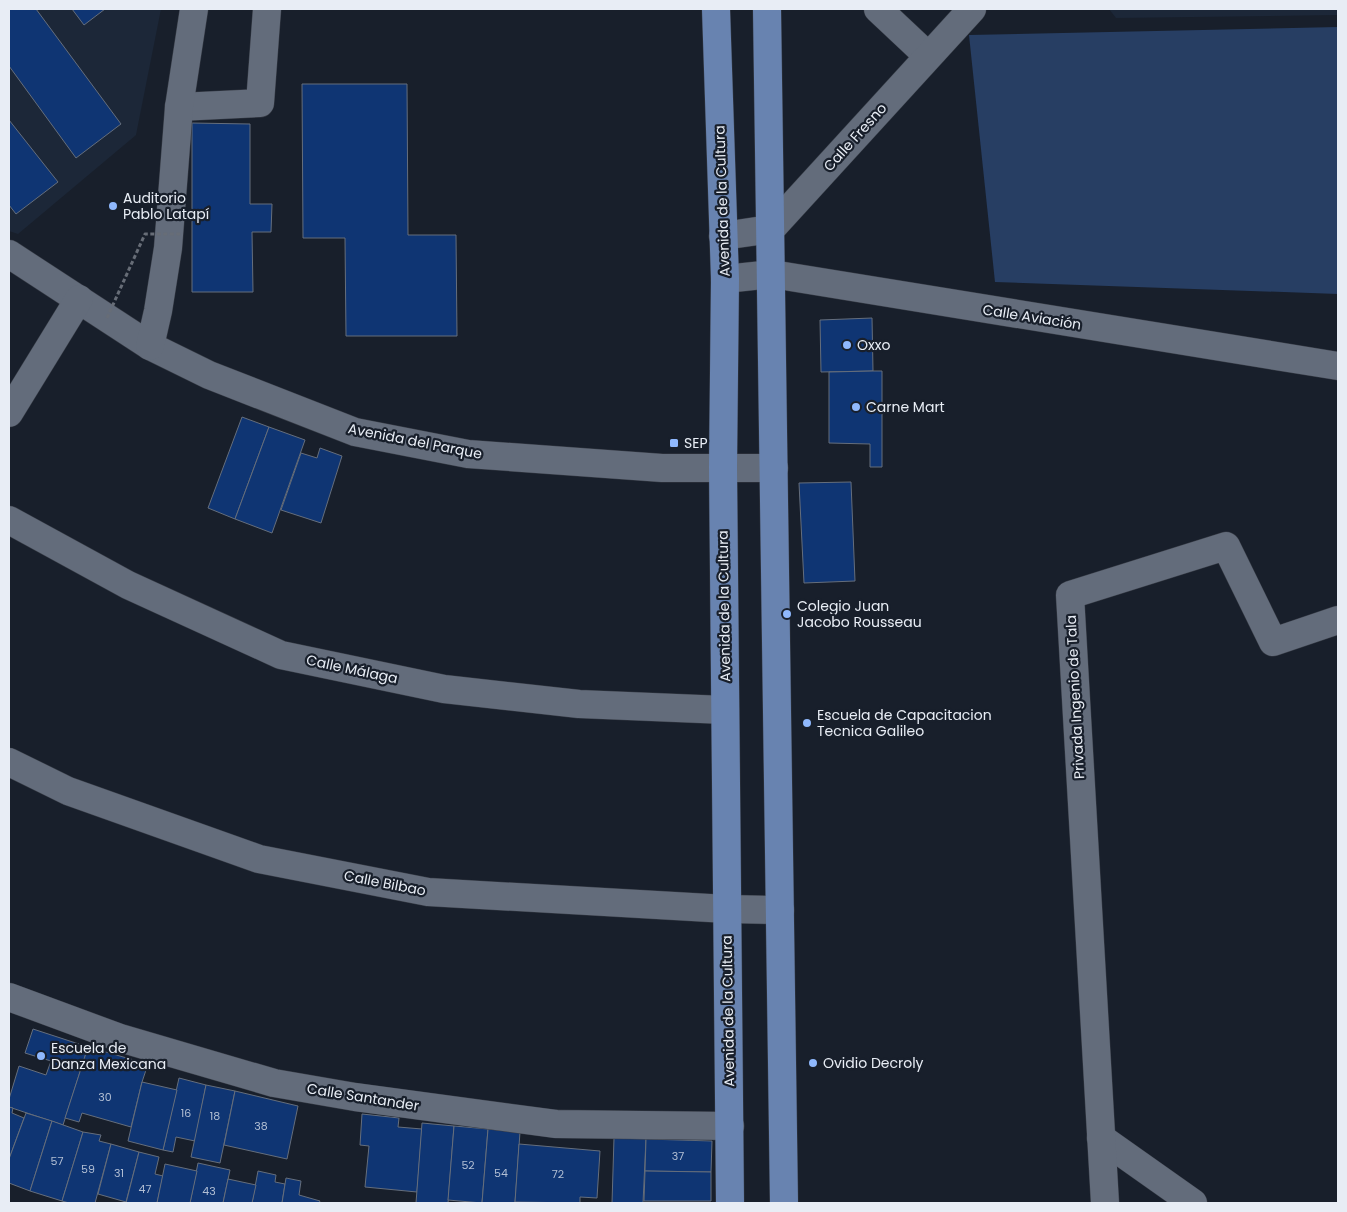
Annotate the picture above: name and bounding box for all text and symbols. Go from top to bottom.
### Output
street label: Calle Fresno [819,98,891,176]
street label: Avenida de la Cultura [709,125,735,277]
place label: Auditorio Pablo Latapí [123,188,210,224]
marker: Auditorio Pablo Latapí [107,200,119,212]
street label: Calle Aviación [981,299,1083,335]
place label: Oxxo [857,335,890,355]
marker: Oxxo [841,339,853,351]
place label: Carne Mart [866,397,945,417]
marker: Carne Mart [850,401,862,413]
street label: Avenida del Parque [346,418,484,464]
place label: SEP [684,433,708,453]
marker: SEP [668,437,680,449]
street label: Avenida de la Cultura [713,530,735,682]
place label: Colegio Juan Jacobo Rousseau [797,596,922,632]
marker: Colegio Juan Jacobo Rousseau [781,608,793,620]
street label: Privada Ingenio de Tala [1061,614,1089,780]
street label: Calle Málaga [304,650,400,688]
place label: Escuela de Capacitacion Tecnica Galileo [817,705,992,741]
marker: Escuela de Capacitacion Tecnica Galileo [801,717,813,729]
street label: Calle Bilbao [342,865,428,901]
street label: Avenida de la Cultura [717,935,739,1087]
place label: Escuela de Danza Mexicana [51,1038,166,1074]
marker: Escuela de Danza Mexicana [35,1050,47,1062]
place label: Ovidio Decroly [823,1053,924,1073]
marker: Ovidio Decroly [807,1057,819,1069]
street label: Calle Santander [306,1078,420,1116]
house number: 30 [98,1089,112,1105]
house number: 16 [181,1105,191,1121]
house number: 18 [210,1108,220,1124]
house number: 38 [254,1118,268,1134]
house number: 37 [672,1148,684,1164]
house number: 57 [51,1153,63,1169]
house number: 52 [461,1157,475,1173]
house number: 59 [81,1161,95,1177]
house number: 31 [114,1165,124,1181]
house number: 54 [494,1165,508,1181]
house number: 72 [552,1166,564,1182]
house number: 47 [139,1181,151,1197]
house number: 43 [202,1183,216,1199]

